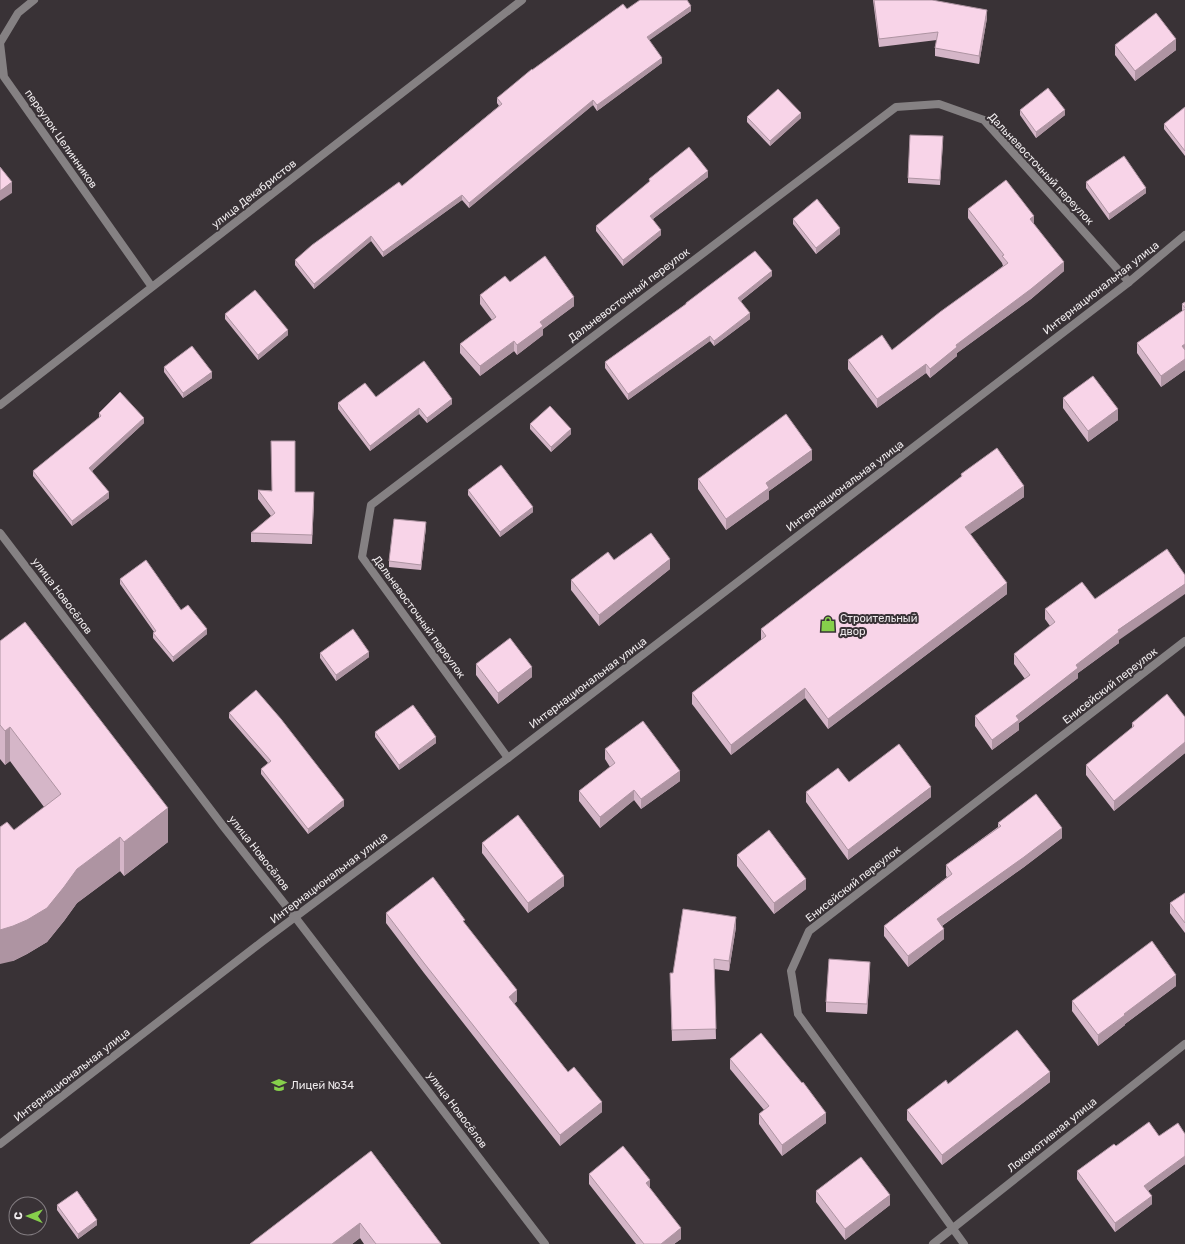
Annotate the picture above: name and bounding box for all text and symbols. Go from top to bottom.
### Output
street label: переулок Целинников [22,87,100,191]
street label: Дальневосточный переулок [986,110,1096,228]
street label: улица Декабристов [209,157,299,231]
street label: Интернациональная улица [1040,239,1162,337]
street label: Дальневосточный переулок [566,245,692,345]
street label: Интернациональная улица [784,438,906,534]
street label: Дальневосточный переулок [370,553,468,681]
street label: улица Новосёлов [29,555,95,637]
place label: Строительный двор [840,612,917,638]
shop icon: Строительный двор [819,615,837,633]
street label: Интернациональная улица [527,635,649,731]
street label: Енисейский переулок [1060,645,1160,727]
street label: улица Новосёлов [226,813,292,893]
street label: Интернациональная улица [268,830,390,926]
street label: Енисейский переулок [803,843,903,925]
street label: Интернациональная улица [11,1026,133,1124]
street label: улица Новосёлов [424,1069,490,1151]
school or university icon: Лицей №34 [270,1076,288,1094]
place label: Лицей №34 [291,1079,354,1092]
street label: Локомотивная улица [1005,1095,1099,1175]
north arrow [8,1196,48,1236]
text: С [12,1212,25,1220]

